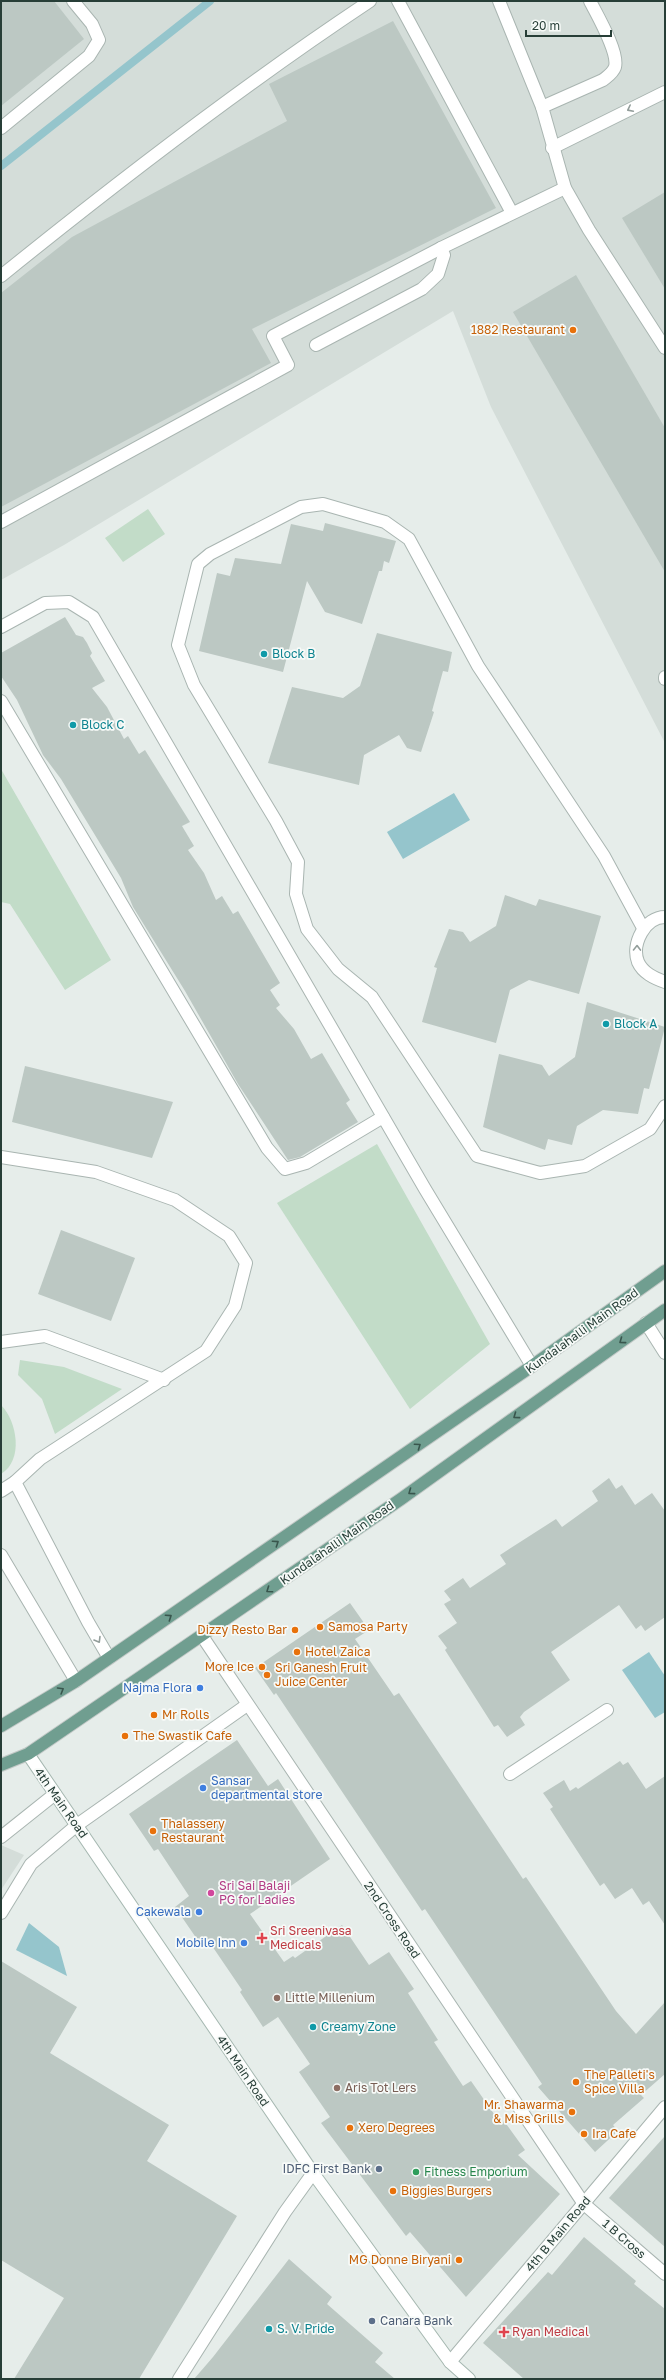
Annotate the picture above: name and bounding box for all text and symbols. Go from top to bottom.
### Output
scale bar [526,12,611,38]
text: 20 m [532,18,560,33]
one-way arrow [627,104,634,112]
place label: 1882 Restaurant [471,322,565,337]
marker: 1882 Restaurant [568,325,578,335]
place label: Block B [272,646,315,661]
marker: Block B [259,649,269,659]
place label: Block C [81,717,124,732]
marker: Block C [68,720,78,730]
one-way arrow [633,945,642,951]
place label: Block A [614,1016,657,1031]
marker: Block A [601,1019,611,1029]
street label: Kundalahalli Main Road [522,1285,641,1377]
one-way arrow [619,1336,626,1343]
one-way arrow [514,1411,521,1418]
one-way arrow [413,1444,420,1451]
one-way arrow [408,1487,415,1494]
street label: Kundalahalli Main Road [277,1498,397,1588]
one-way arrow [272,1540,279,1548]
one-way arrow [266,1585,273,1593]
one-way arrow [164,1615,171,1622]
place label: Samosa Party [328,1619,408,1634]
place label: Dizzy Resto Bar [197,1622,287,1637]
marker: Samosa Party [315,1622,325,1632]
marker: Dizzy Resto Bar [290,1625,300,1635]
one-way arrow [94,1636,101,1643]
place label: Hotel Zaica [305,1644,370,1659]
marker: Hotel Zaica [292,1647,302,1657]
place label: More Ice [205,1659,254,1674]
place label: Sri Ganesh Fruit Juice Center [275,1660,367,1689]
marker: More Ice [257,1662,267,1672]
marker: Sri Ganesh Fruit Juice Center [262,1670,272,1680]
place label: Najma Flora [123,1680,192,1695]
marker: Najma Flora [195,1683,205,1693]
one-way arrow [57,1687,64,1694]
place label: Mr Rolls [162,1707,209,1722]
marker: Mr Rolls [149,1710,159,1720]
place label: The Swastik Cafe [133,1728,232,1743]
marker: The Swastik Cafe [120,1731,130,1741]
street label: 4th Main Road [32,1765,91,1841]
place label: Sansar departmental store [211,1773,322,1802]
marker: Sansar departmental store [198,1783,208,1793]
place label: Thalassery Restaurant [161,1816,225,1845]
marker: Thalassery Restaurant [148,1826,158,1836]
place label: Sri Sai Balaji PG for Ladies [219,1878,295,1907]
street label: 2nd Cross Road [361,1878,424,1961]
marker: Sri Sai Balaji PG for Ladies [206,1888,216,1898]
place label: Cakewala [136,1904,191,1919]
marker: Cakewala [194,1907,204,1917]
place label: Sri Sreenivasa Medicals [270,1923,352,1952]
marker: Sri Sreenivasa Medicals [257,1933,267,1943]
place label: Mobile Inn [176,1935,236,1950]
marker: Mobile Inn [239,1938,249,1948]
place label: Little Millenium [285,1990,375,2005]
marker: Little Millenium [272,1993,282,2003]
place label: Creamy Zone [321,2019,396,2034]
marker: Creamy Zone [308,2022,318,2032]
street label: 4th Main Road [214,2032,273,2109]
place label: The Palleti's Spice Villa [584,2067,655,2096]
marker: The Palleti's Spice Villa [571,2077,581,2087]
place label: Aris Tot Lers [345,2080,416,2095]
marker: Aris Tot Lers [332,2083,342,2093]
place label: Mr. Shawarma & Miss Grills [484,2097,564,2126]
marker: Mr. Shawarma & Miss Grills [567,2107,577,2117]
place label: Xero Degrees [358,2120,435,2135]
marker: Xero Degrees [345,2123,355,2133]
place label: Ira Cafe [592,2126,636,2141]
marker: Ira Cafe [579,2129,589,2139]
place label: IDFC First Bank [282,2161,371,2176]
marker: IDFC First Bank [374,2164,384,2174]
place label: Fitness Emporium [424,2164,528,2179]
marker: Fitness Emporium [411,2167,421,2177]
place label: Biggies Burgers [401,2183,492,2198]
marker: Biggies Burgers [388,2186,398,2196]
street label: 4th B Main Road [522,2193,593,2274]
street label: 1 B Cross [600,2216,649,2262]
place label: MG Donne Biryani [349,2252,451,2267]
marker: MG Donne Biryani [454,2255,464,2265]
place label: Canara Bank [380,2313,453,2328]
marker: Canara Bank [367,2316,377,2326]
place label: S. V. Pride [277,2321,335,2336]
marker: S. V. Pride [264,2324,274,2334]
place label: Ryan Medical [512,2324,589,2339]
marker: Ryan Medical [499,2327,509,2337]

